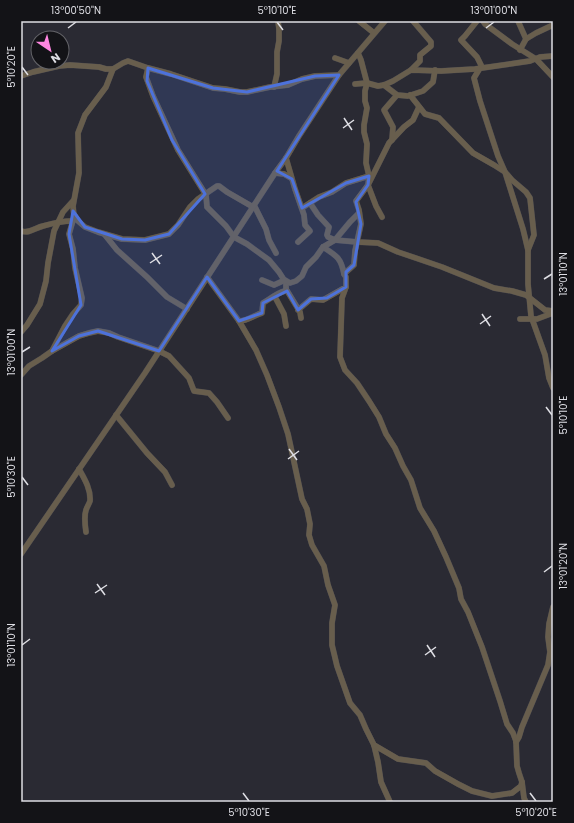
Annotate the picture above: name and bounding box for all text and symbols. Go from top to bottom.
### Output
text: 13°00'50"N [51,3,101,18]
text: 5°10'10"E [258,3,296,18]
text: 13°01'00"N [471,3,517,18]
north arrow [30,30,70,70]
text: 5°10'20"E [4,46,19,88]
text: N [48,49,64,67]
text: 13°01'10"N [556,252,571,296]
text: 13°01'00"N [4,329,19,375]
text: 5°10'10"E [556,396,571,434]
text: 5°10'30"E [4,456,19,498]
text: 13°01'20"N [556,543,571,589]
text: 13°01'10"N [4,623,19,667]
text: 5°10'30"E [228,805,270,820]
text: 5°10'20"E [515,805,557,820]

